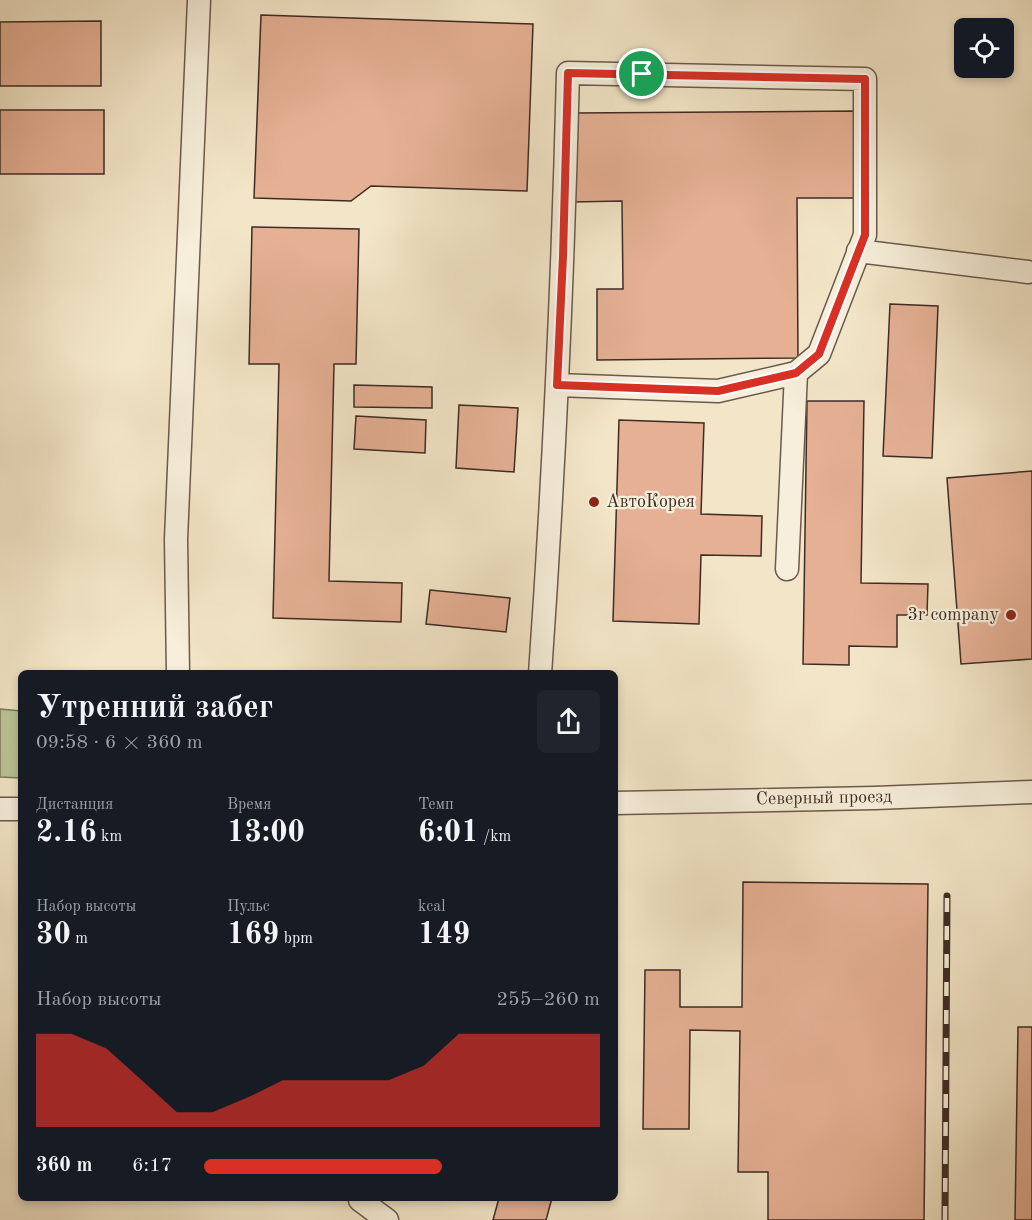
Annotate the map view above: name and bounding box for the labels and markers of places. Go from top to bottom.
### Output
pin [616,48,667,99]
place label: АвтоКорея [606,493,695,511]
marker: АвтоКорея [587,495,601,509]
place label: 3r company [908,606,999,624]
marker: 3r company [1004,608,1018,622]

